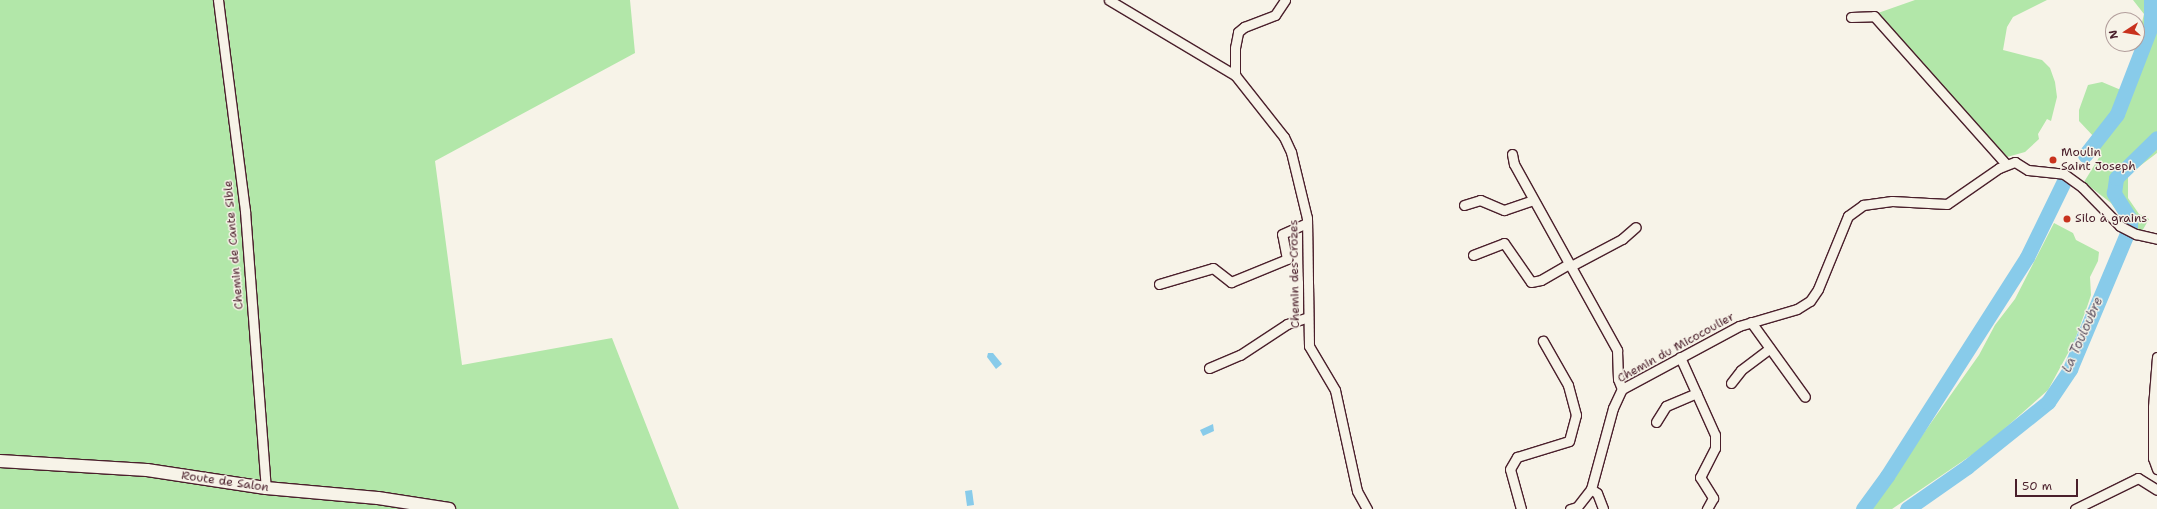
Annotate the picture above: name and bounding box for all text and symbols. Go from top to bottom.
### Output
north arrow [2105,12,2145,52]
text: N [2106,29,2122,40]
place label: Moulin Saint Joseph [2061,146,2136,174]
marker: Moulin Saint Joseph [2048,155,2058,165]
street label: Chemin de Cante Sible [221,180,247,310]
place label: Silo à grains [2075,212,2147,226]
marker: Silo à grains [2062,214,2072,224]
street label: Chemin des Crozes [1287,220,1303,328]
water label: La Touloubre [2059,295,2107,375]
street label: Chemin du Micocoulier [1615,310,1737,386]
street label: Route de Salon [180,469,270,495]
scale bar [2017,471,2080,497]
text: 50 m [2022,478,2052,494]

